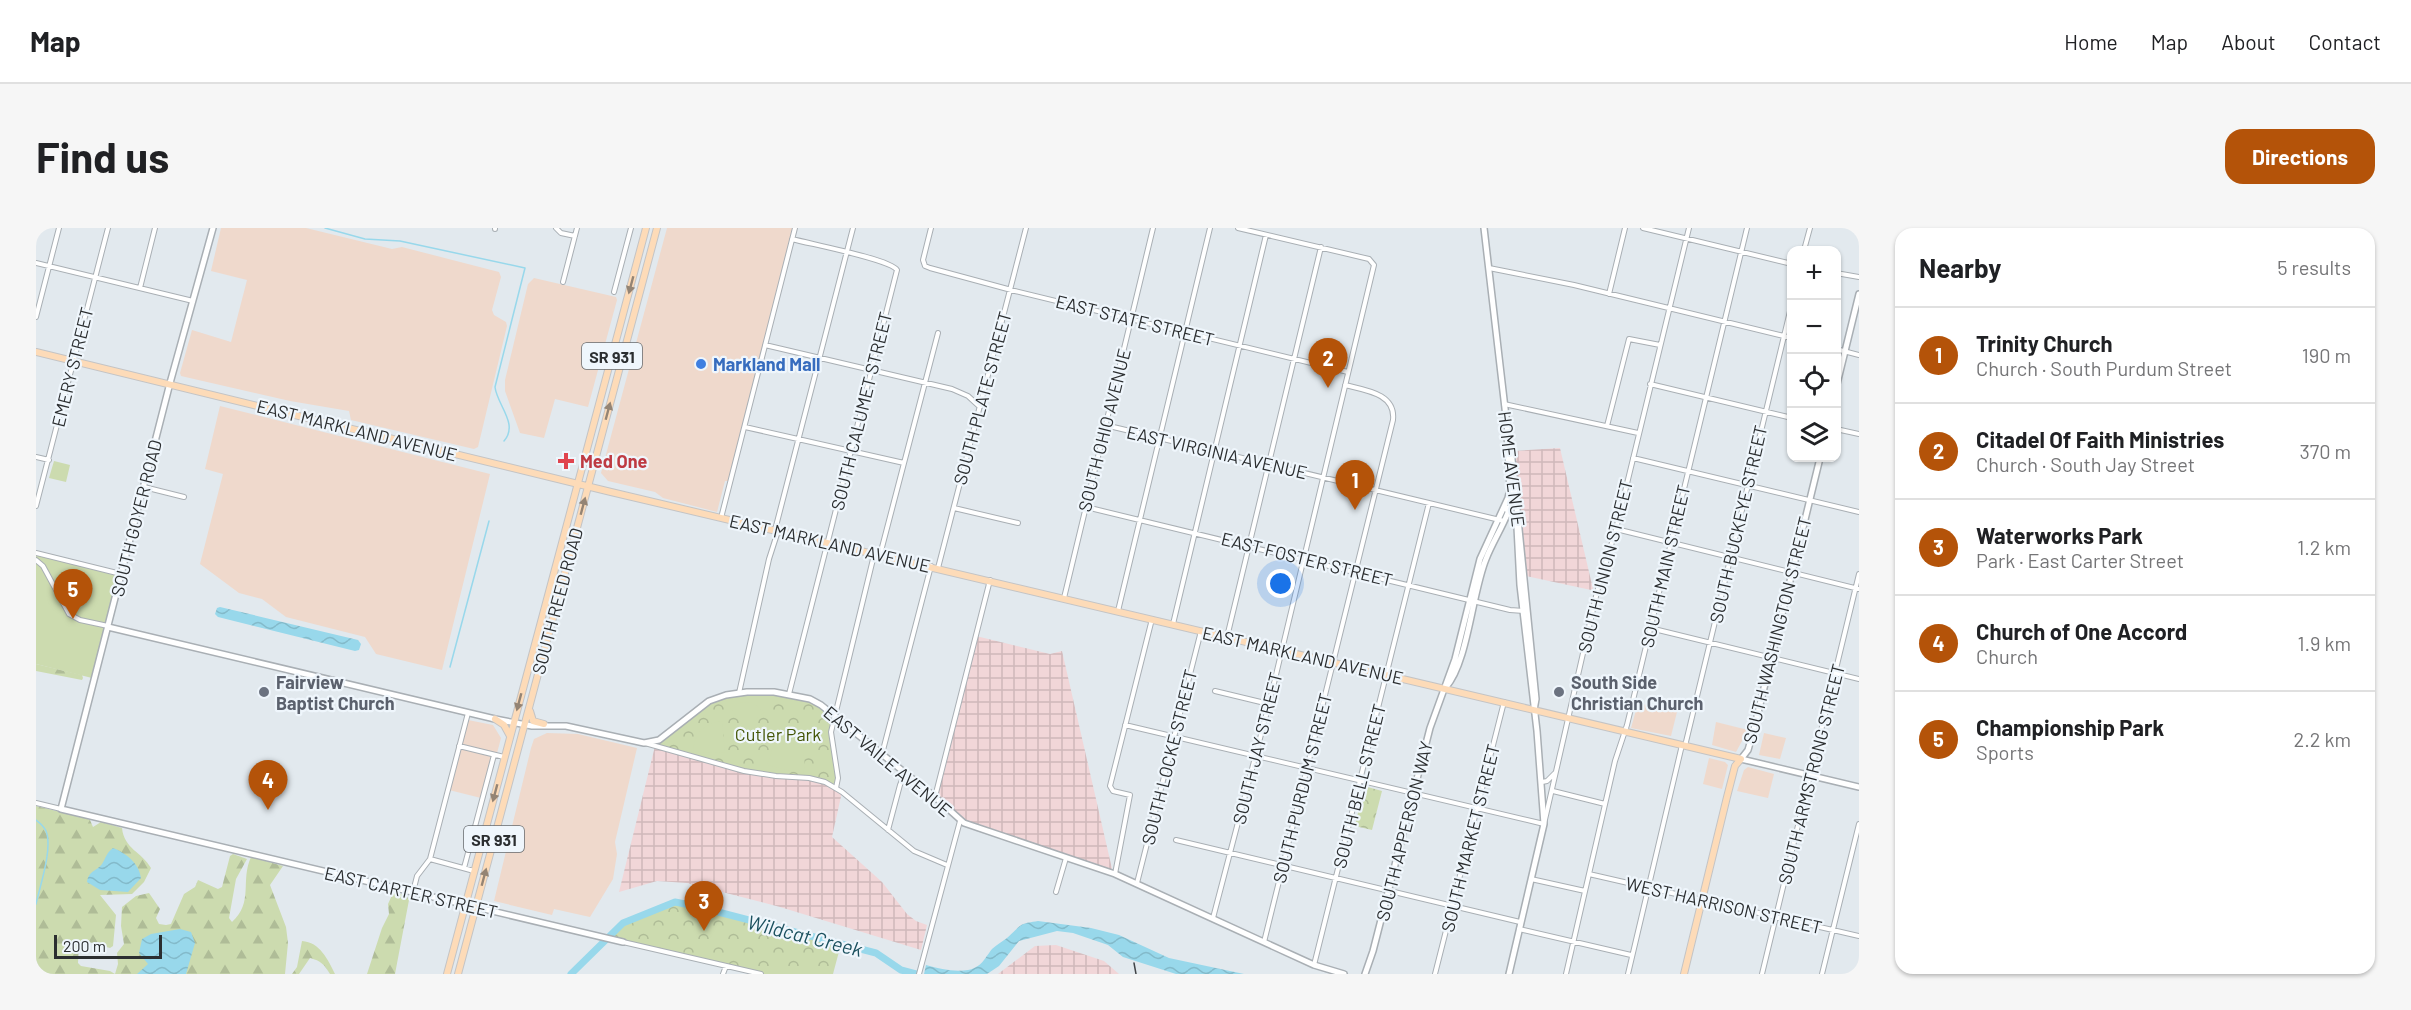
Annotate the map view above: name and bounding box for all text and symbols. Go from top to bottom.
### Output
text: Map [30,24,81,58]
text: Home [2064,29,2118,54]
text: Map [2151,29,2188,54]
text: About [2221,29,2276,54]
text: Contact [2309,29,2381,54]
button: Directions [2225,129,2375,184]
text: Find us [36,131,169,181]
map controls [1787,246,1841,462]
button: + [1787,246,1841,300]
text: Nearby [1919,252,2001,283]
text: 5 results [2277,255,2351,279]
one-way arrow [626,276,635,294]
street label: EAST STATE STREET [1054,290,1216,350]
button: − [1787,300,1841,354]
street label: EMERY STREET [46,305,98,429]
street label: SOUTH CALUMET STREET [826,309,896,513]
street label: SOUTH PLATE STREET [948,309,1016,487]
text: Trinity Church [1976,330,2113,356]
pin: 2 [1308,338,1348,388]
road number: SR 931 [582,343,642,369]
text: 1 [1935,343,1942,367]
text: 190 m [2302,343,2351,367]
street label: SOUTH OHIO AVENUE [1073,346,1135,514]
place label: Markland Mall [713,353,821,375]
button: locate [1787,354,1841,408]
text: Church · South Purdum Street [1976,356,2232,380]
marker: Markland Mall [694,357,708,371]
street label: EAST MARKLAND AVENUE [255,394,459,466]
one-way arrow [604,402,614,420]
button: layers [1787,408,1841,462]
street label: HOME AVENUE [1494,410,1530,528]
street label: EAST VIRGINIA AVENUE [1125,421,1309,483]
street label: SOUTH BUCKEYE STREET [1705,423,1771,625]
text: Citadel Of Faith Ministries [1976,426,2224,452]
street label: SOUTH GOYER ROAD [106,437,166,599]
text: 2 [1933,439,1944,463]
text: 370 m [2299,439,2351,463]
place label: Med One [580,450,647,472]
marker: Med One [557,452,575,470]
text: Church · South Jay Street [1976,452,2195,476]
pin: 1 [1336,460,1374,510]
street label: SOUTH UNION STREET [1573,477,1637,655]
street label: SOUTH MAIN STREET [1636,482,1694,650]
one-way arrow [579,496,588,514]
street label: EAST MARKLAND AVENUE [727,509,933,577]
street label: SOUTH WASHINGTON STREET [1738,514,1816,746]
text: Waterworks Park [1976,522,2143,548]
street label: SOUTH REED ROAD [527,525,587,677]
street label: EAST FOSTER STREET [1219,527,1395,591]
text: 3 [1933,535,1944,559]
text: 1.2 km [2297,535,2351,559]
text: Park · East Carter Street [1976,548,2184,572]
your location [1266,569,1295,598]
pin: 5 [54,570,93,619]
text: Church of One Accord [1976,618,2187,644]
street label: EAST MARKLAND AVENUE [1200,621,1406,689]
text: 4 [1932,631,1945,655]
text: 1.9 km [2297,631,2351,655]
text: Church [1976,644,2038,668]
street label: SOUTH ARMSTRONG STREET [1773,661,1849,887]
street label: SOUTH LOCKE STREET [1137,667,1201,847]
street label: SOUTH JAY STREET [1227,670,1287,826]
place label: Fairview Baptist Church [276,671,395,714]
place label: South Side Christian Church [1571,671,1703,714]
marker: Fairview Baptist Church [257,685,271,699]
marker: South Side Christian Church [1552,685,1566,699]
street label: SOUTH PURDUM STREET [1268,691,1336,885]
one-way arrow [514,693,524,712]
street label: EAST VAILE AVENUE [819,701,957,821]
street label: SOUTH BELL STREET [1328,702,1390,870]
text: Championship Park [1976,714,2164,740]
park label: Cutler Park [735,723,821,745]
text: 5 [1933,727,1944,751]
text: 2.2 km [2293,727,2351,751]
street label: SOUTH APPERSON WAY [1371,739,1437,923]
text: Sports [1976,740,2034,764]
street label: SOUTH MARKET STREET [1436,742,1504,934]
pin: 4 [248,760,288,810]
one-way arrow [490,784,500,802]
road number: SR 931 [464,826,524,852]
street label: EAST CARTER STREET [322,861,500,923]
one-way arrow [480,868,489,886]
street label: WEST HARRISON STREET [1624,872,1824,938]
pin: 3 [684,882,724,931]
water label: Wildcat Creek [745,909,865,961]
scale bar [54,932,162,960]
text: 200 m [63,936,106,955]

